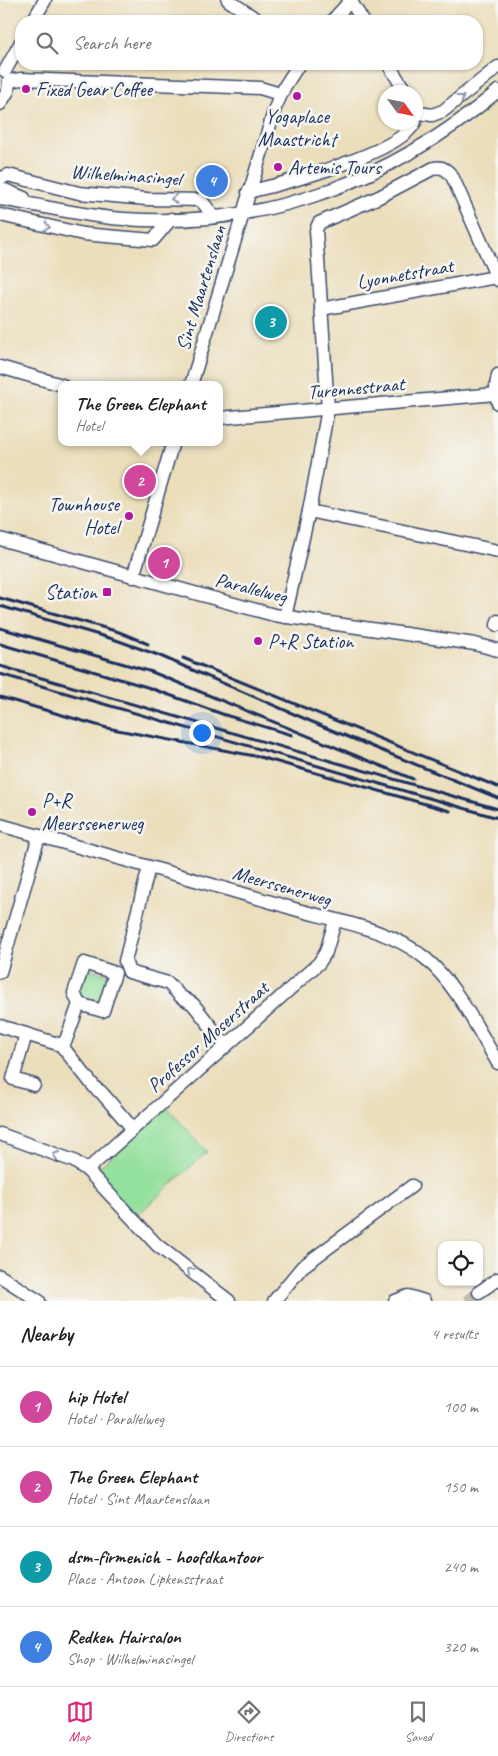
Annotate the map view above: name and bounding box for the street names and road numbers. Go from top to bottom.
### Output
street label: Wilhelminasingel [70,159,185,192]
street label: Sint Maartenslaan [170,221,232,354]
street label: Lyonnetstraat [355,253,457,295]
street label: Turennestraat [307,371,408,405]
street label: Parallelweg [213,567,291,609]
street label: Meerssenerweg [230,860,335,912]
street label: Professor Moserstraat [142,974,276,1098]

